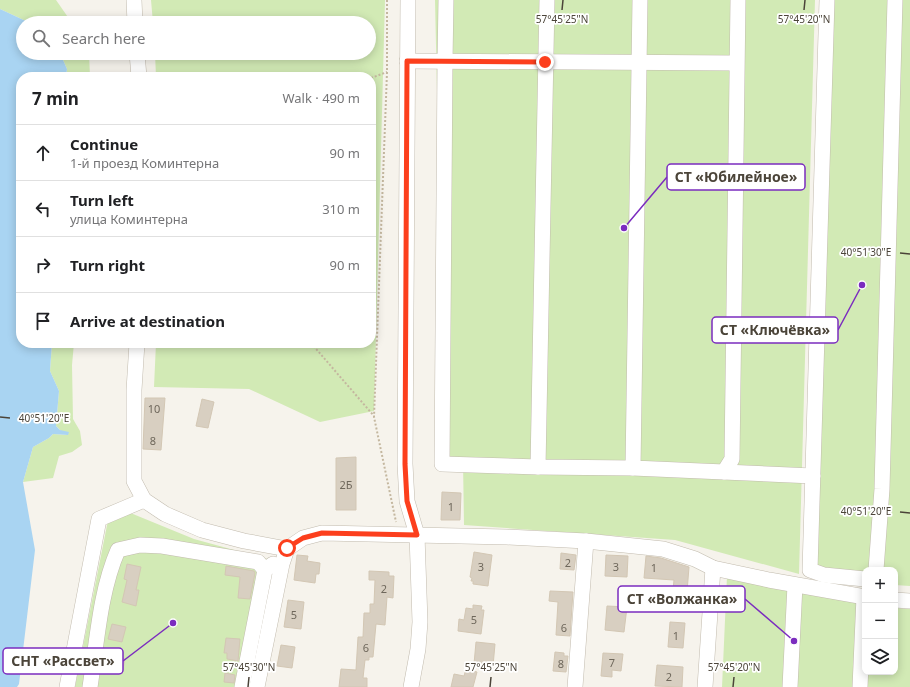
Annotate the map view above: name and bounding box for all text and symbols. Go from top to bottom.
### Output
text: 57°45'25"N [536,12,588,26]
text: 57°45'20"N [778,12,830,26]
search box [16,16,376,60]
icon: search [30,27,52,49]
text: Search here [62,28,145,48]
route end [536,53,554,71]
text: 7 min [32,87,79,110]
text: Walk · 490 m [282,89,360,107]
text: Continue [70,134,138,154]
icon: ahead [32,142,54,164]
text: 90 m [330,144,360,162]
text: 1-й проезд Коминтерна [70,154,219,172]
callout: СТ «Юбилейное» [667,164,805,190]
text: СТ «Юбилейное» [675,167,798,186]
text: Turn left [70,190,134,210]
icon: left [32,198,54,220]
text: 310 m [322,200,360,218]
text: улица Коминтерна [70,210,188,228]
text: 40°51'30"E [841,245,891,259]
icon: right [32,254,54,276]
text: Turn right [70,255,145,275]
text: 90 m [330,256,360,274]
icon: arrive [32,310,54,332]
text: Arrive at destination [70,311,225,331]
callout: СТ «Ключёвка» [712,317,838,343]
text: СТ «Ключёвка» [720,320,831,339]
house number: 10 [148,401,160,416]
text: 40°51'20"E [19,411,69,425]
house number: 8 [150,433,156,448]
house number: 2Б [339,477,353,492]
house number: 1 [448,499,454,514]
text: 40°51'20"E [841,504,891,518]
route start [278,539,296,557]
house number: 2 [565,555,571,570]
house number: 3 [478,559,484,574]
house number: 3 [613,559,619,574]
house number: 1 [651,560,657,575]
map controls [862,567,898,675]
button: + [862,567,898,603]
house number: 2 [381,581,387,596]
callout: СТ «Волжанка» [618,586,745,612]
text: СТ «Волжанка» [627,589,738,608]
button: − [862,603,898,639]
house number: 5 [291,607,297,622]
house number: 5 [471,612,477,627]
house number: 6 [561,620,567,635]
house number: 1 [673,628,679,643]
button: layers [862,639,898,675]
house number: 6 [363,640,369,655]
callout: СНТ «Рассвет» [3,648,123,674]
text: СНТ «Рассвет» [11,651,115,670]
house number: 7 [609,655,615,670]
house number: 8 [558,656,564,671]
text: 57°45'30"N [223,660,275,674]
text: 57°45'25"N [465,660,517,674]
text: 57°45'20"N [708,660,760,674]
house number: 2 [666,669,672,684]

